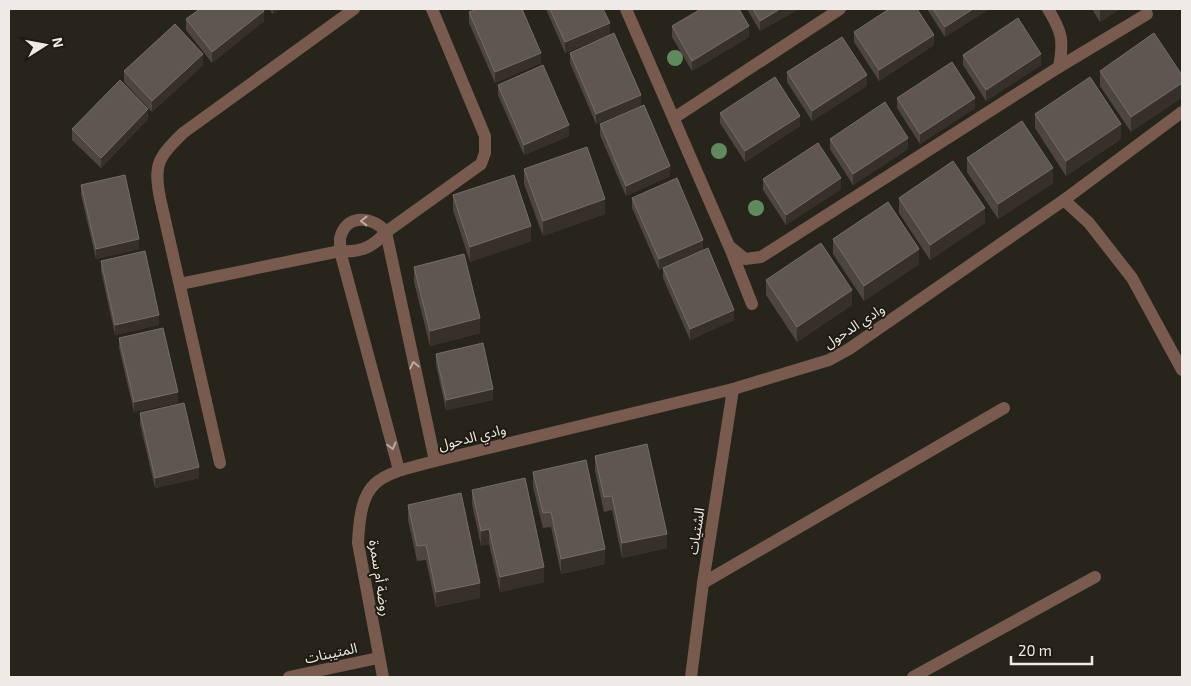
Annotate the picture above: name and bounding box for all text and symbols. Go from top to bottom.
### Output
north arrow [20,20,70,70]
text: N [49,36,68,49]
one-way arrow [360,216,368,226]
street label: وادي الدحول [820,300,889,354]
one-way arrow [409,361,420,370]
street label: وادي الدحول [436,420,508,456]
one-way arrow [387,442,397,450]
street label: الشتيات [683,506,708,556]
street label: روضة أم سمرة [363,539,395,618]
scale bar [1011,634,1092,666]
street label: المتيبنات [303,639,359,666]
text: 20 m [1018,641,1052,659]

